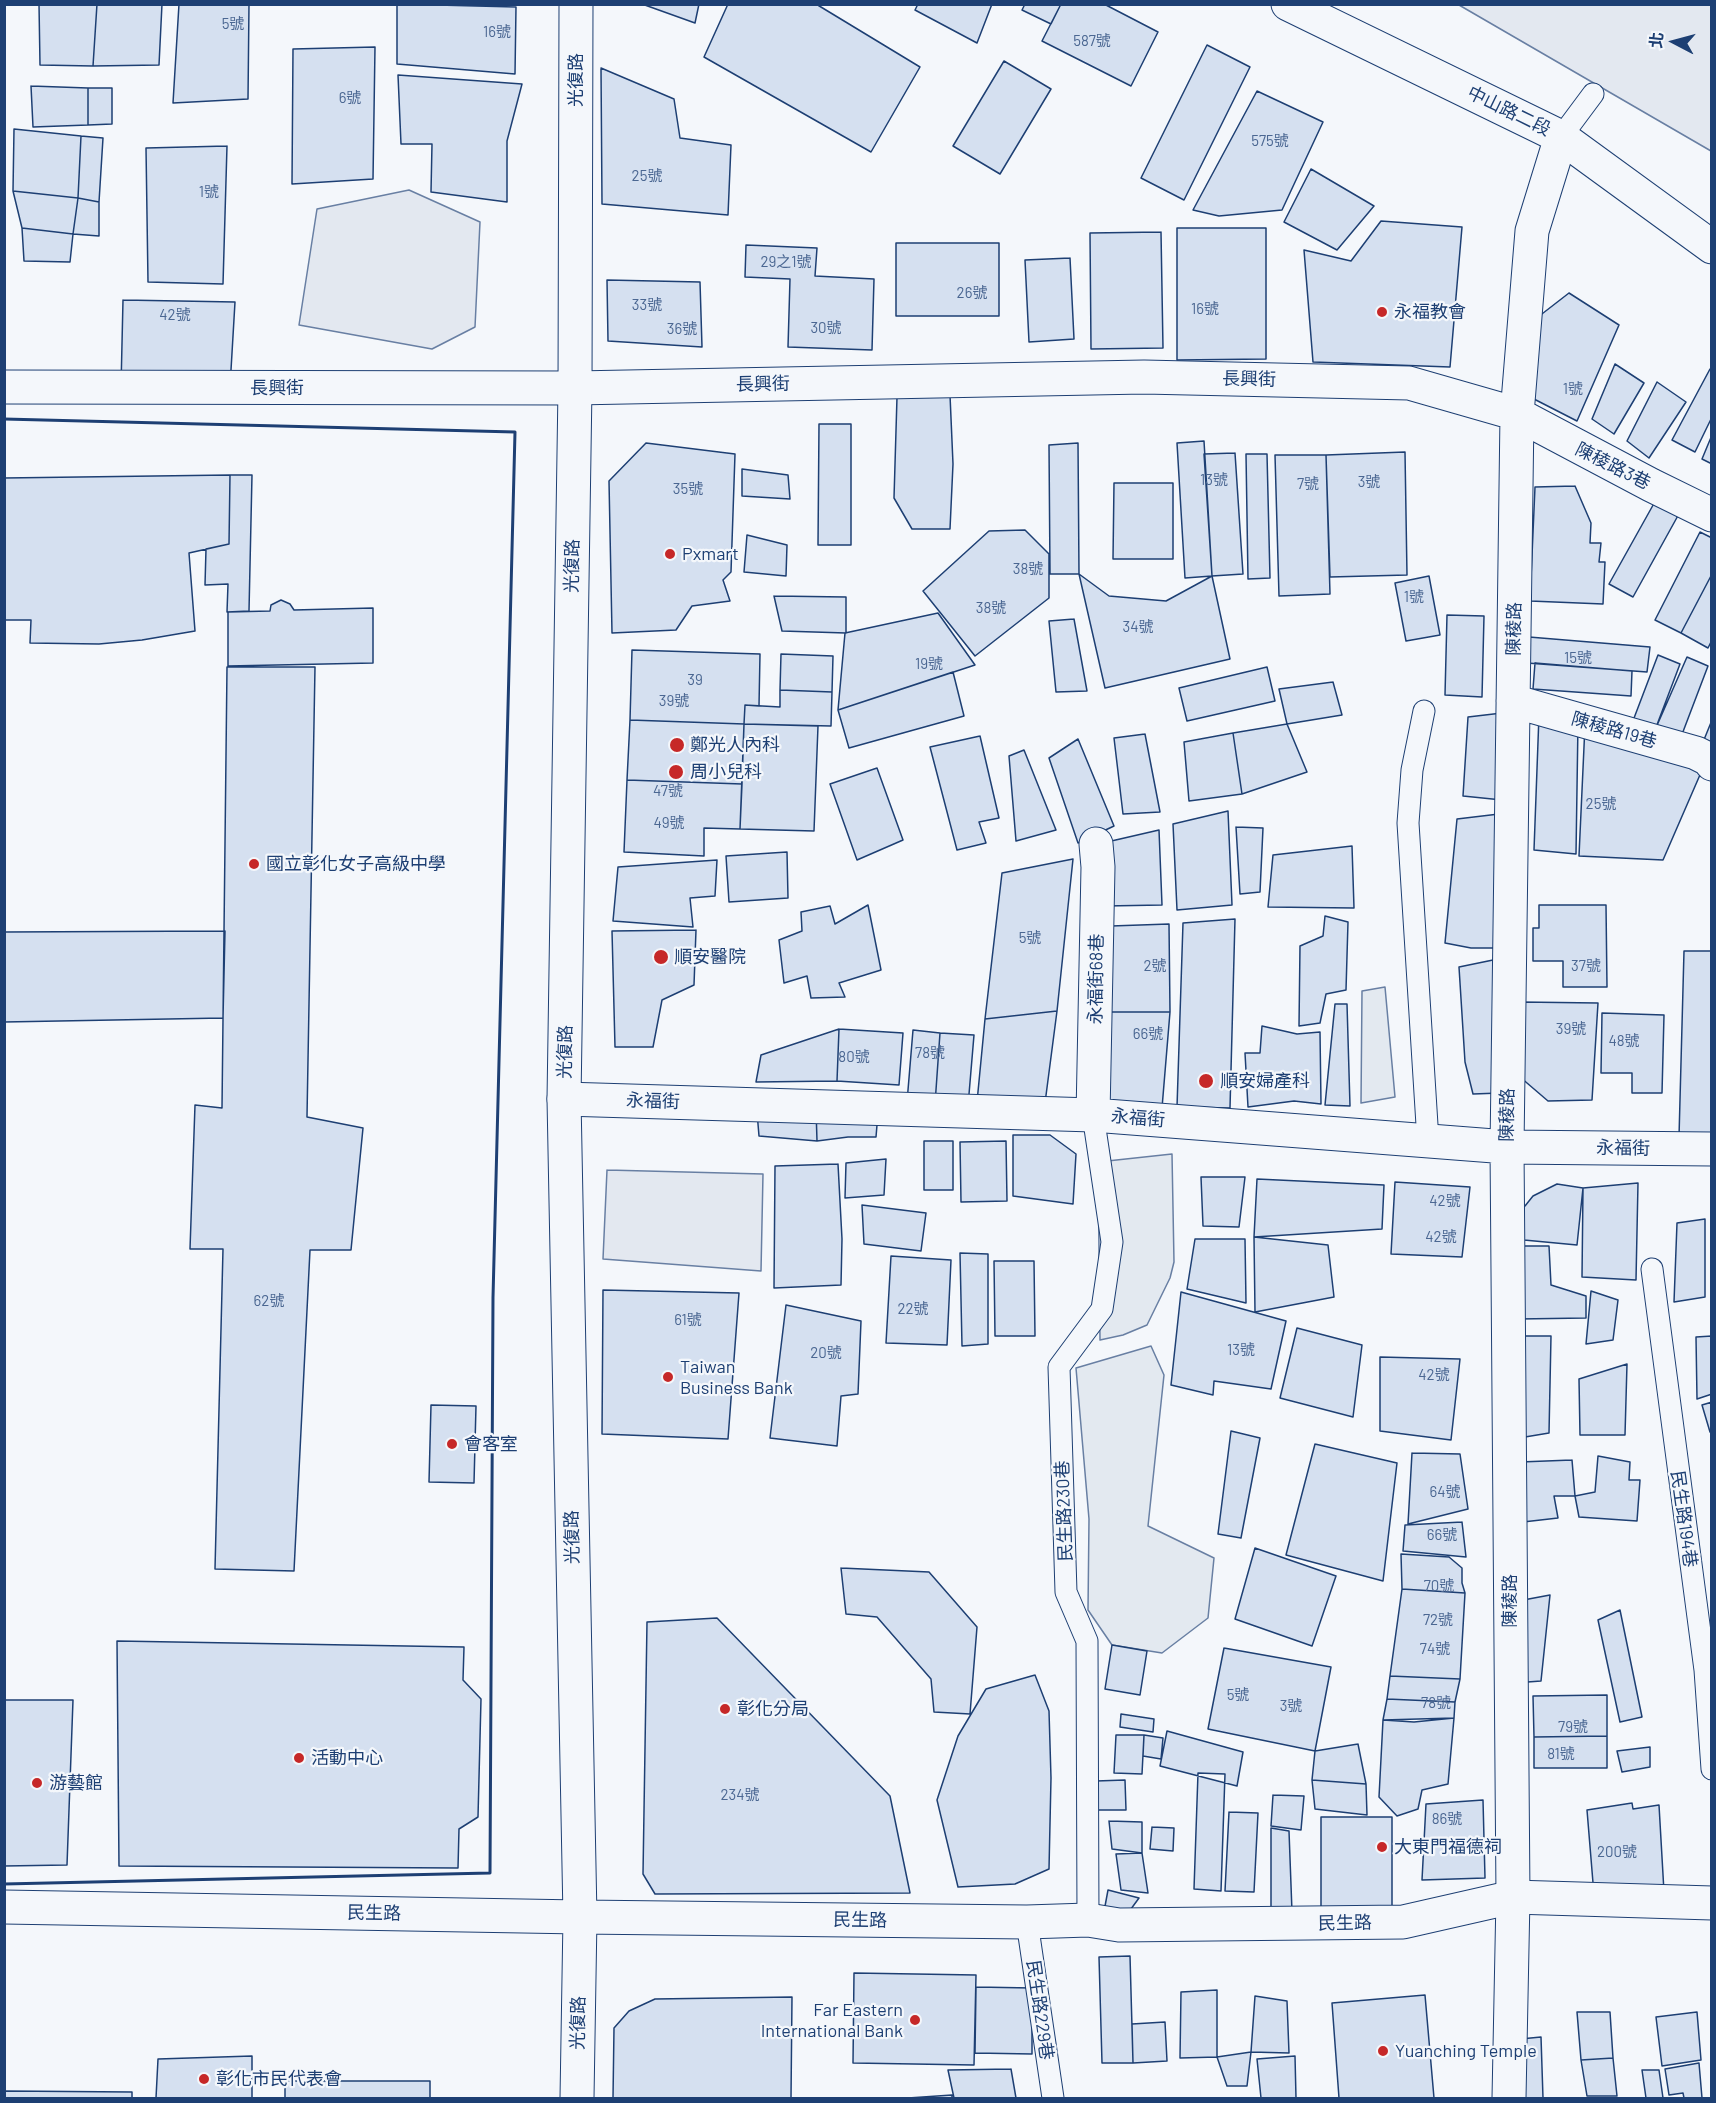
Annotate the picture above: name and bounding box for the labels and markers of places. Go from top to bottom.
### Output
place label: 永福教會 [1394,301,1466,323]
marker: 永福教會 [1375,305,1389,319]
place label: Pxmart [682,543,739,565]
marker: Pxmart [663,547,677,561]
place label: 鄭光人內科 [690,734,780,756]
marker: 鄭光人內科 [668,736,686,754]
place label: 周小兒科 [690,761,762,783]
marker: 周小兒科 [667,763,685,781]
place label: 國立彰化女子高級中學 [266,853,446,875]
marker: 國立彰化女子高級中學 [247,857,261,871]
place label: 順安醫院 [674,946,746,968]
marker: 順安醫院 [652,948,670,966]
place label: 順安婦產科 [1220,1070,1310,1092]
marker: 順安婦產科 [1197,1072,1215,1090]
place label: Taiwan Business Bank [680,1356,793,1398]
marker: Taiwan Business Bank [661,1370,675,1384]
place label: 會客室 [464,1433,518,1455]
marker: 會客室 [445,1437,459,1451]
place label: 彰化分局 [737,1698,809,1720]
marker: 彰化分局 [718,1702,732,1716]
place label: 活動中心 [311,1747,383,1769]
marker: 活動中心 [292,1751,306,1765]
place label: 游藝館 [49,1772,103,1794]
marker: 游藝館 [30,1776,44,1790]
place label: 大東門福德祠 [1394,1836,1502,1858]
marker: 大東門福德祠 [1375,1840,1389,1854]
place label: Far Eastern International Bank [761,1999,903,2042]
marker: Far Eastern International Bank [908,2013,922,2027]
place label: Yuanching Temple [1395,2040,1537,2062]
marker: Yuanching Temple [1376,2044,1390,2058]
place label: 彰化市民代表會 [216,2068,342,2090]
marker: 彰化市民代表會 [197,2072,211,2086]

